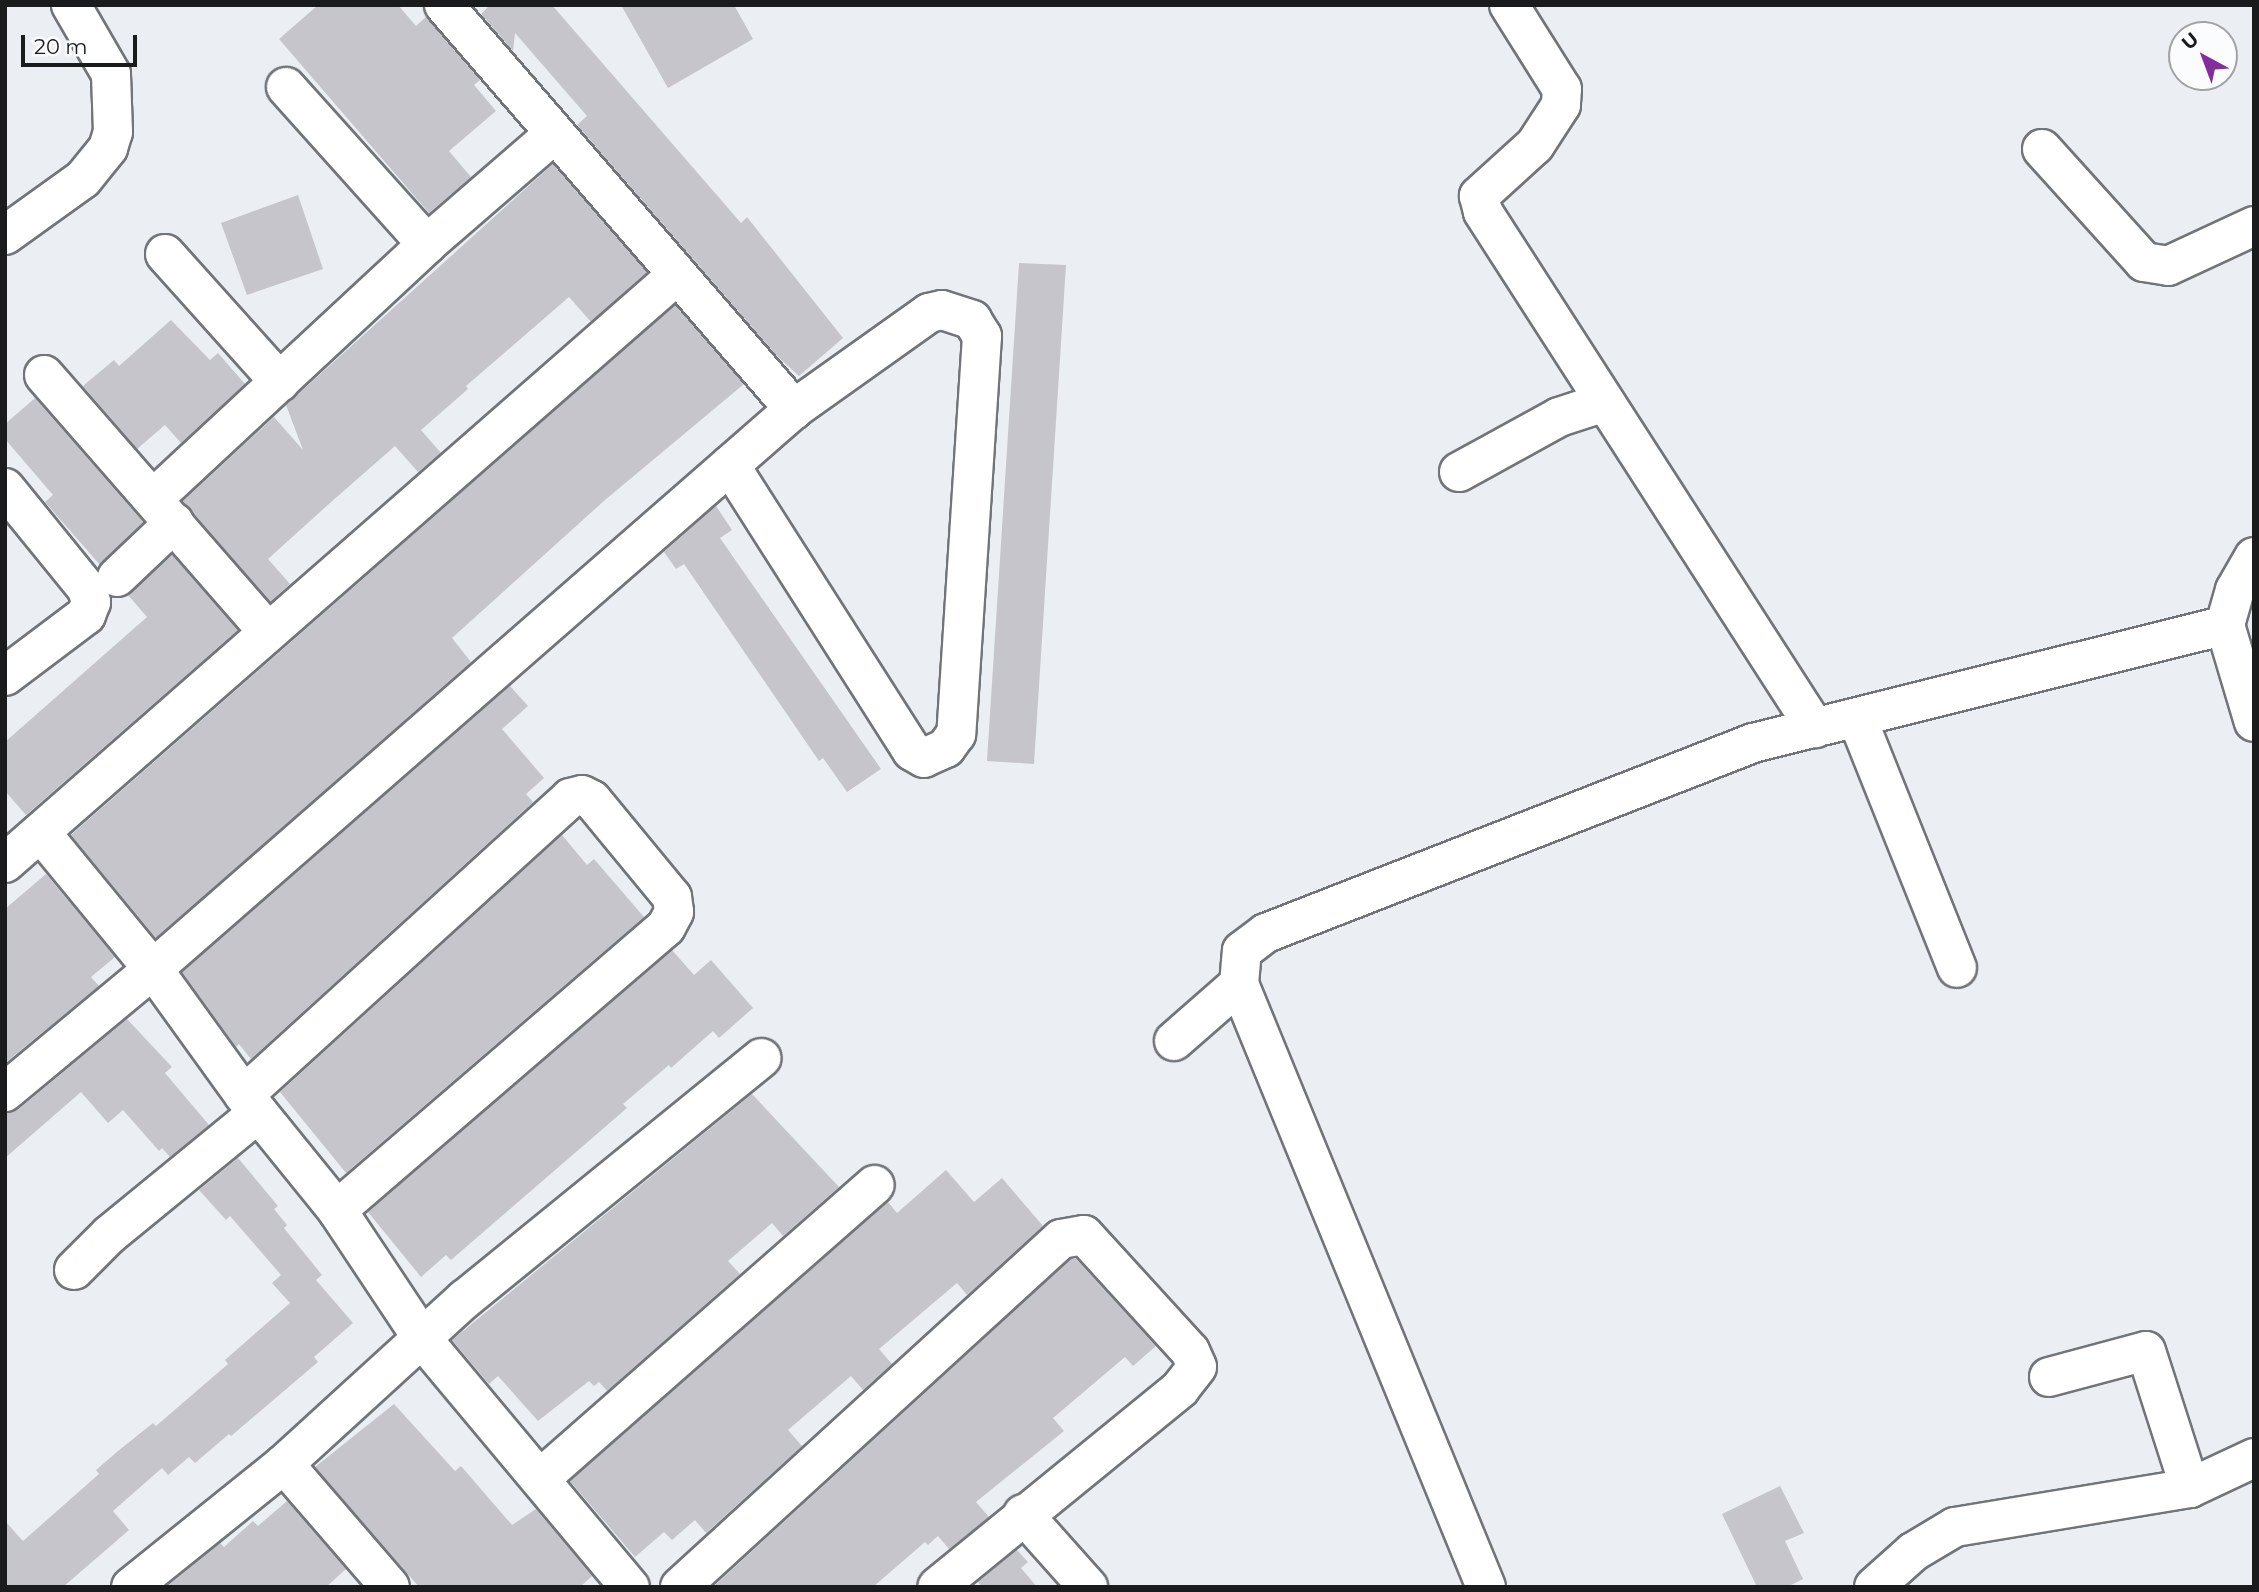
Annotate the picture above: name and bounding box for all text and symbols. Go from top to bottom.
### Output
scale bar [24,21,140,65]
north arrow [2168,21,2238,91]
text: U [2177,28,2203,55]
text: 20 m [34,34,88,59]

